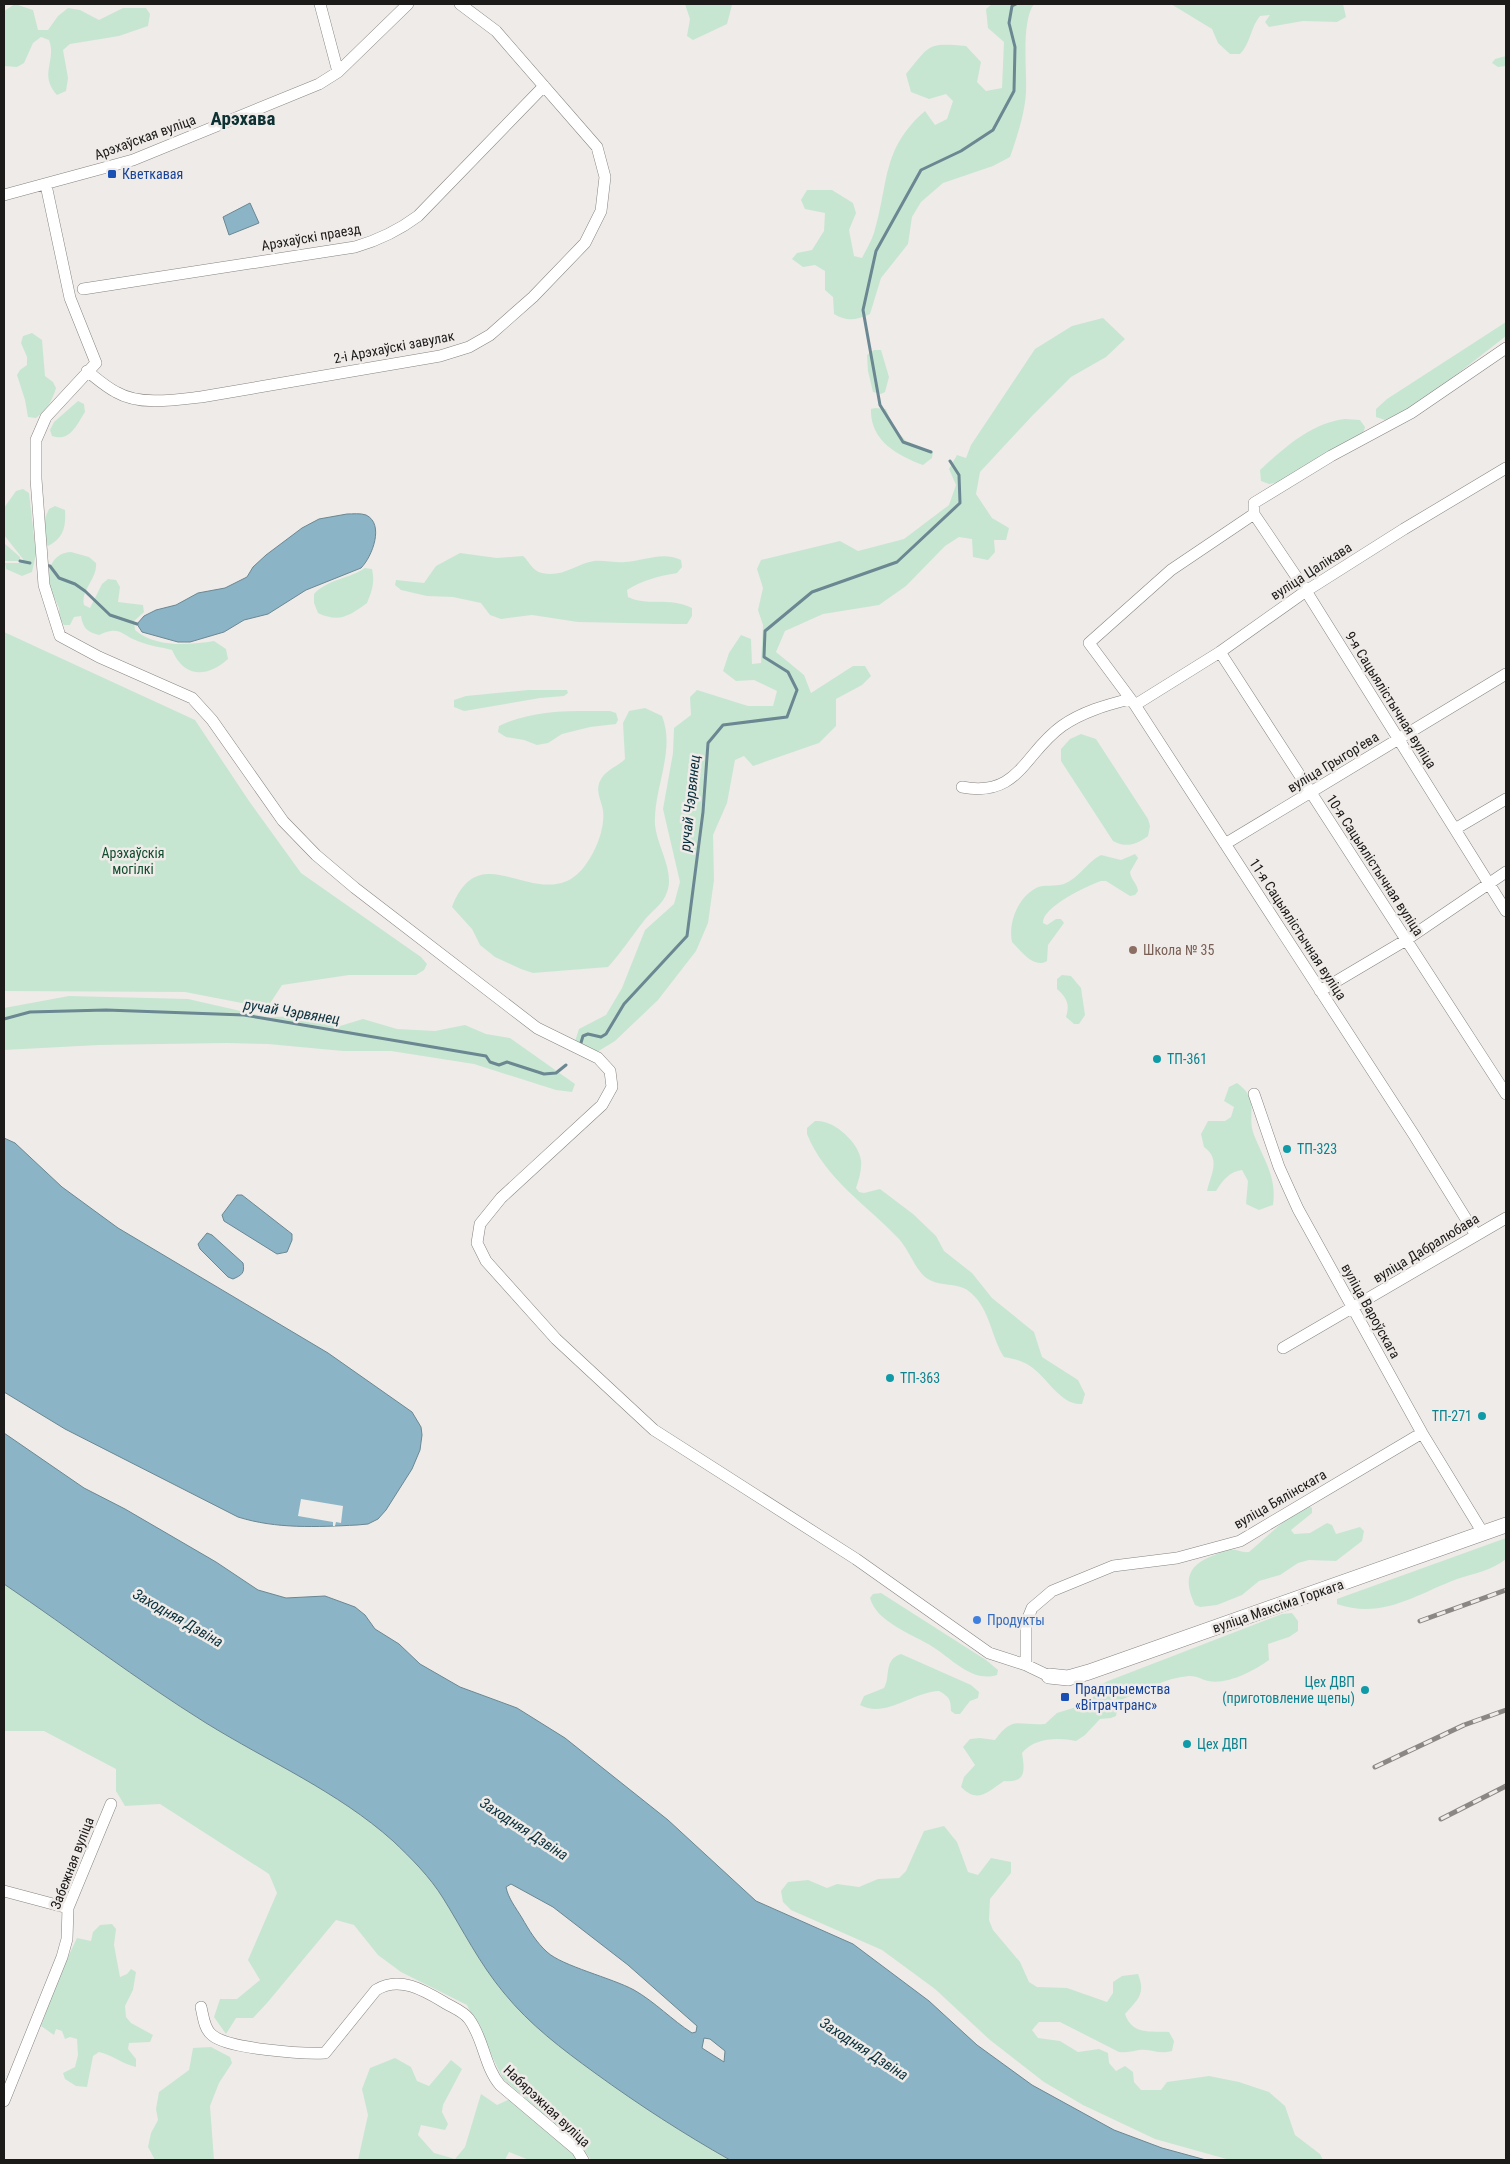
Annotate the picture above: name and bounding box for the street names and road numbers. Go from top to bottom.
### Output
street label: Арэхаўская вуліца [92,111,198,163]
street label: Арэхаўскі праезд [260,220,362,254]
street label: 2-і Арэхаўскі завулак [332,327,456,367]
street label: вуліца Цалікава [1267,539,1355,603]
street label: 9-я Сацыялістычная вуліца [1342,629,1440,771]
street label: вуліца Грыгорʼева [1285,729,1381,795]
street label: 10-я Сацыялістычная вуліца [1323,791,1427,939]
street label: 11-я Сацыялістычная вуліца [1246,855,1350,1003]
street label: вуліца Дабралюбава [1370,1210,1482,1286]
street label: вуліца Вароўскага [1338,1261,1404,1361]
street label: вуліца Бялінскага [1231,1466,1329,1532]
street label: вуліца Максіма Горкага [1210,1576,1346,1636]
street label: Забежная вуліца [47,1815,97,1911]
street label: Набярэжная вуліца [500,2062,594,2150]

